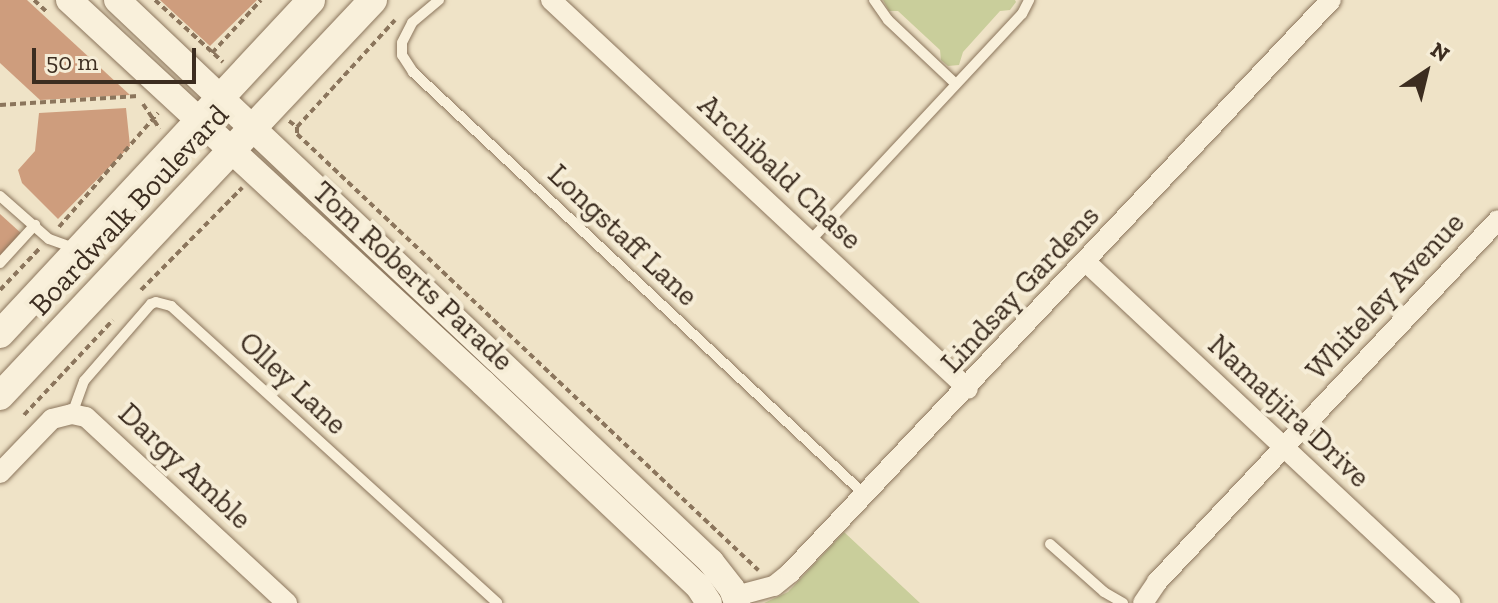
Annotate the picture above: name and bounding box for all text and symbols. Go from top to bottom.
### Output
scale bar [36,32,200,82]
north arrow [1386,32,1466,112]
text: N [1425,36,1455,68]
text: 50 m [46,47,98,76]
street label: Archibald Chase [691,87,869,257]
street label: Boardwalk Boulevard [22,97,236,323]
street label: Longstaff Lane [541,157,705,313]
street label: Tom Roberts Parade [305,174,521,378]
street label: Lindsay Gardens [933,198,1107,380]
street label: Whiteley Avenue [1298,204,1472,388]
street label: Olley Lane [231,324,355,442]
street label: Namatjira Drive [1201,327,1377,495]
street label: Dargy Amble [111,395,259,537]

